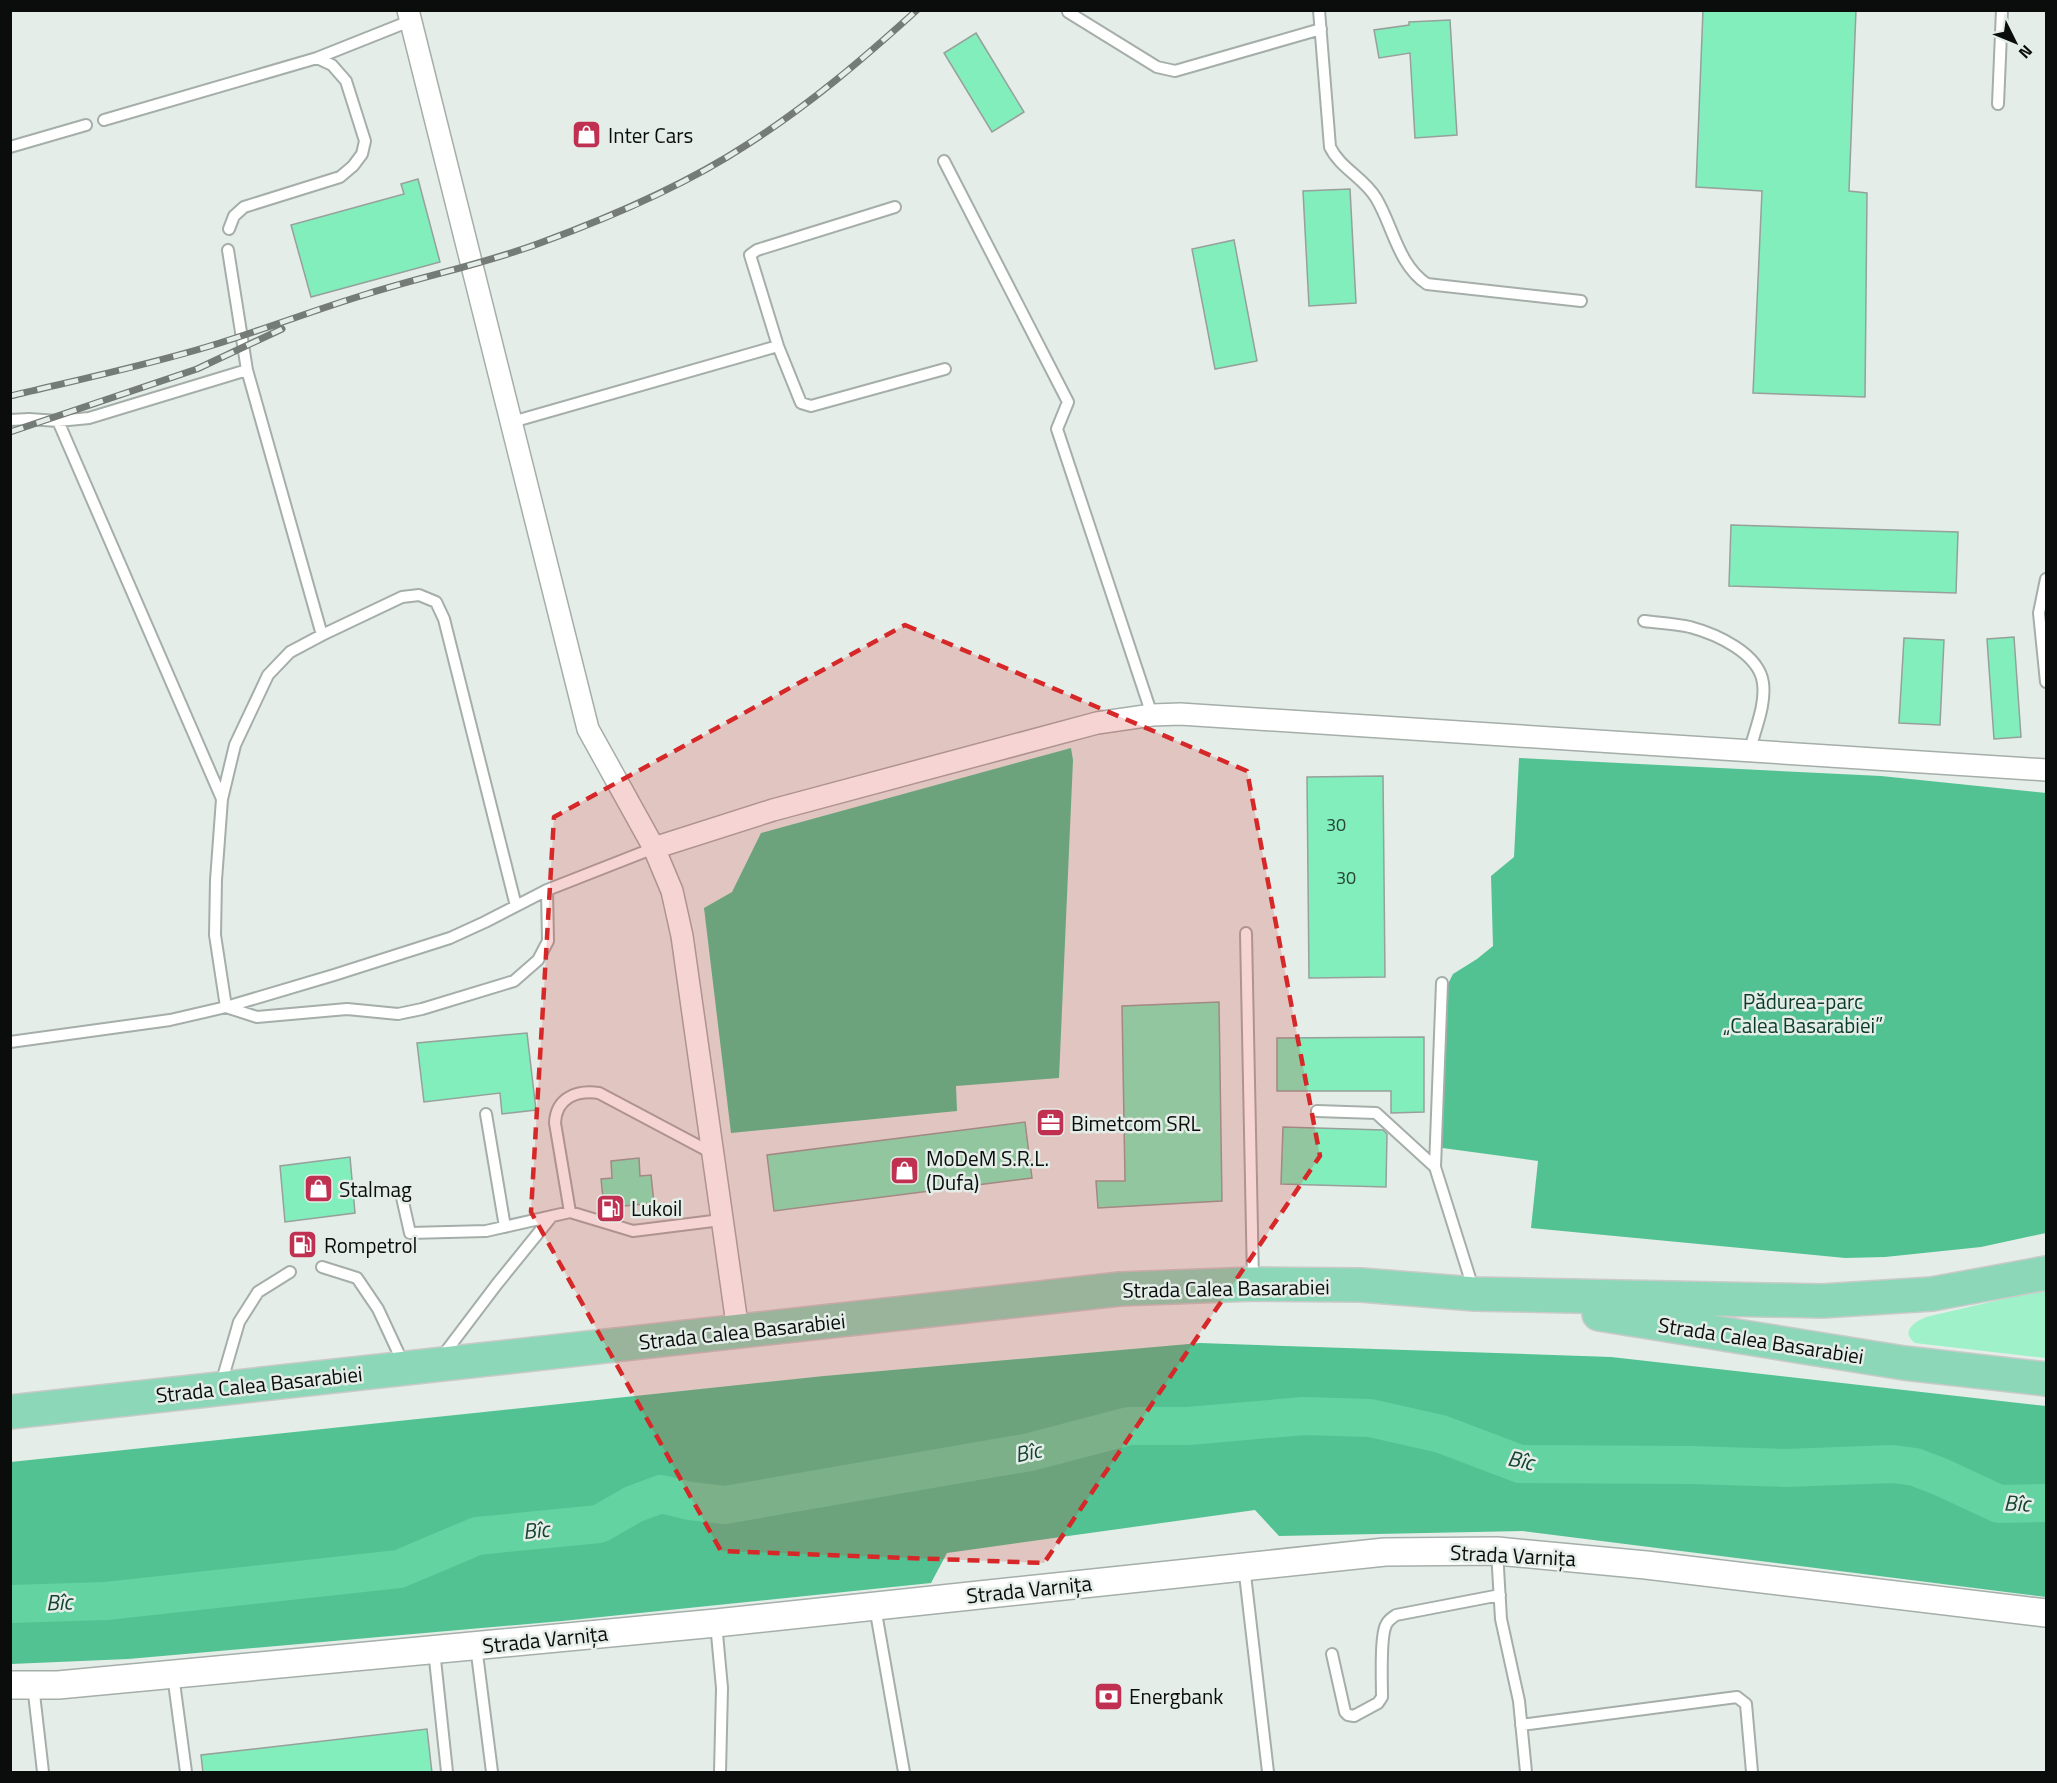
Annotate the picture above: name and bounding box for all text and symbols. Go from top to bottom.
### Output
north arrow [1985,12,2045,72]
text: N [2013,40,2039,64]
shop icon: Inter Cars [571,119,603,151]
place label: Inter Cars [608,119,693,151]
house number: 30 [1326,811,1346,838]
house number: 30 [1336,864,1356,891]
park label: Pădurea-parc „Calea Basarabiei” [1723,985,1883,1041]
office icon: Bimetcom SRL [1034,1107,1066,1139]
place label: Bimetcom SRL [1071,1107,1201,1139]
place label: MoDeM S.R.L. (Dufa) [926,1142,1049,1198]
shop icon: MoDeM S.R.L. (Dufa) [889,1154,921,1186]
shop icon: Stalmag [302,1173,334,1205]
place label: Stalmag [339,1173,412,1205]
fuel station icon: Lukoil [594,1192,626,1224]
place label: Lukoil [631,1192,682,1224]
fuel station icon: Rompetrol [287,1229,319,1261]
place label: Rompetrol [324,1229,417,1261]
street label: Strada Calea Basarabiei [1122,1270,1330,1306]
street label: Strada Calea Basarabiei [637,1304,847,1358]
street label: Strada Calea Basarabiei [1656,1308,1866,1372]
street label: Strada Calea Basarabiei [154,1357,364,1411]
water label: Bîc [1012,1432,1046,1471]
water label: Bîc [1505,1441,1539,1480]
water label: Bîc [2003,1486,2033,1521]
water label: Bîc [521,1512,553,1548]
street label: Strada Varnița [1449,1536,1577,1574]
street label: Strada Varnița [965,1566,1094,1611]
water label: Bîc [45,1584,75,1619]
street label: Strada Varnița [481,1616,610,1661]
bank icon: Energbank [1092,1680,1124,1712]
place label: Energbank [1129,1680,1223,1712]

